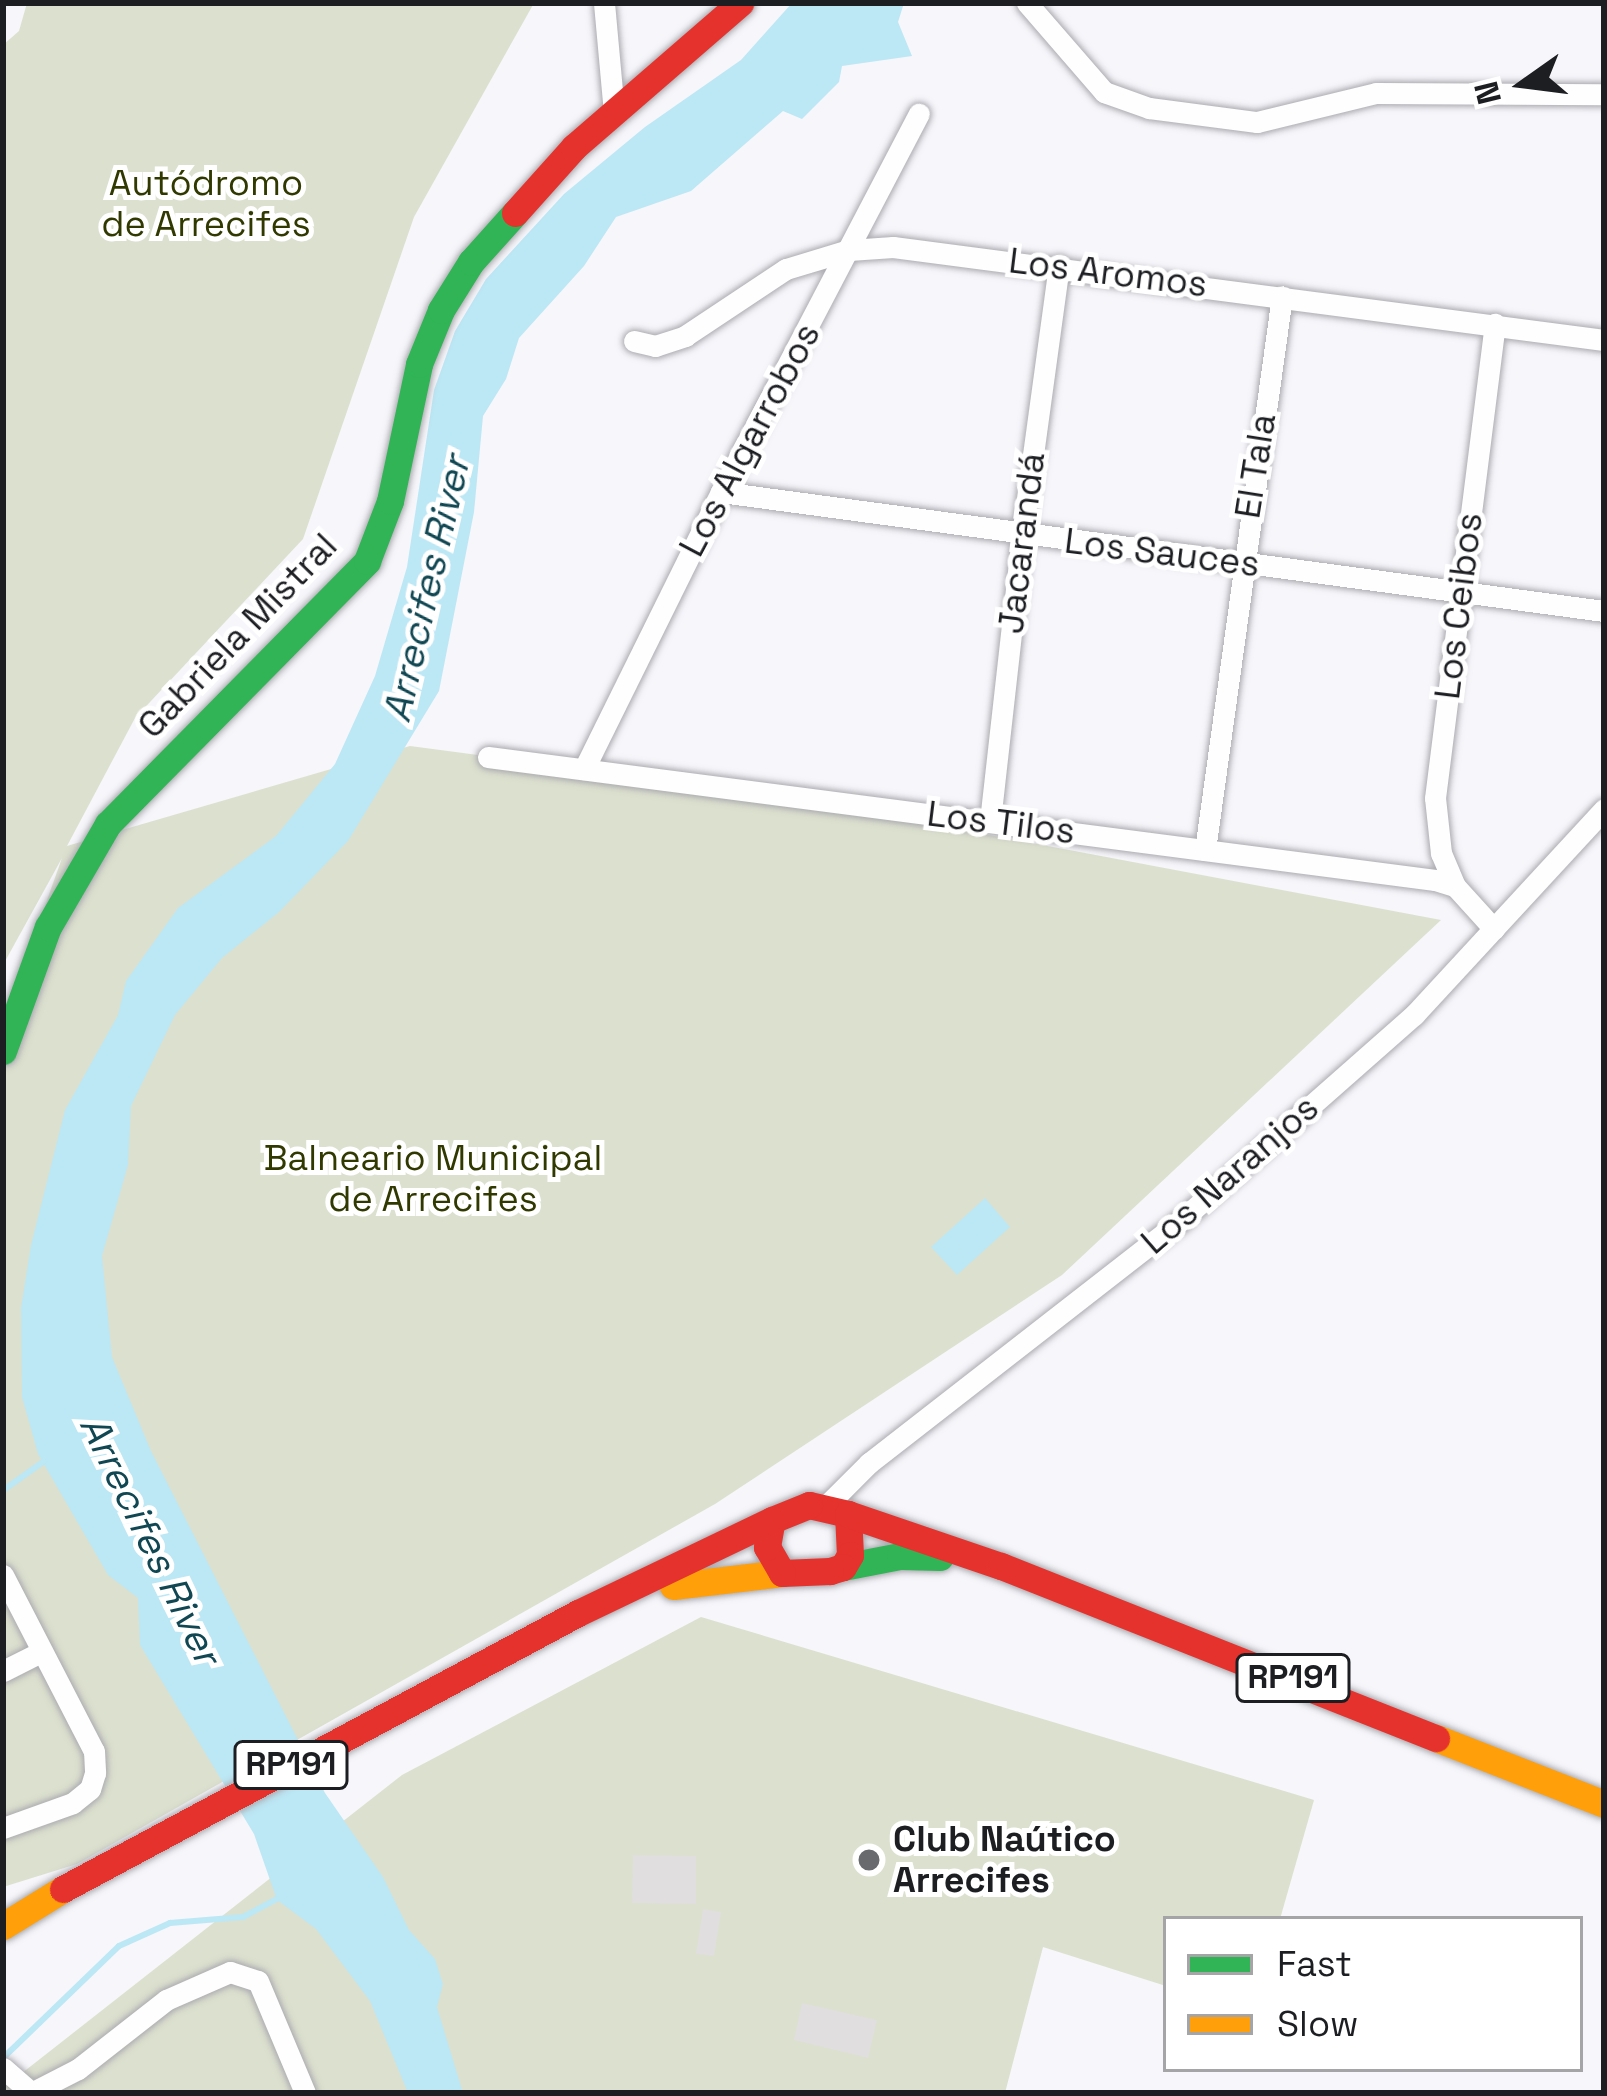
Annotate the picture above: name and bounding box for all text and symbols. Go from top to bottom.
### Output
north arrow [1463,24,1583,144]
text: N [1465,77,1511,109]
park label: Autódromo de Arrecifes [101,161,311,246]
street label: Los Aromos [1006,239,1210,307]
street label: Los Algarrobos [670,316,830,564]
street label: El Tala [1226,410,1286,522]
street label: Jacarandá [989,450,1055,636]
water label: Arrecifes River [374,452,480,726]
street label: Los Ceibos [1426,510,1492,702]
street label: Los Sauces [1062,520,1262,586]
street label: Gabriela Mistral [129,525,347,747]
street label: Los Tilos [924,792,1078,854]
street label: Los Naranjos [1133,1086,1327,1264]
park label: Balneario Municipal de Arrecifes [264,1136,602,1221]
water label: Arrecifes River [69,1408,231,1672]
road number: RP191 [1233,1651,1353,1705]
road number: RP191 [231,1738,351,1792]
place label: Club Naútico Arrecifes [893,1817,1116,1902]
marker: Club Naútico Arrecifes [856,1847,882,1873]
legend [1163,1916,1583,2072]
text: Fast [1277,1941,1352,1987]
text: Slow [1277,2001,1359,2047]

